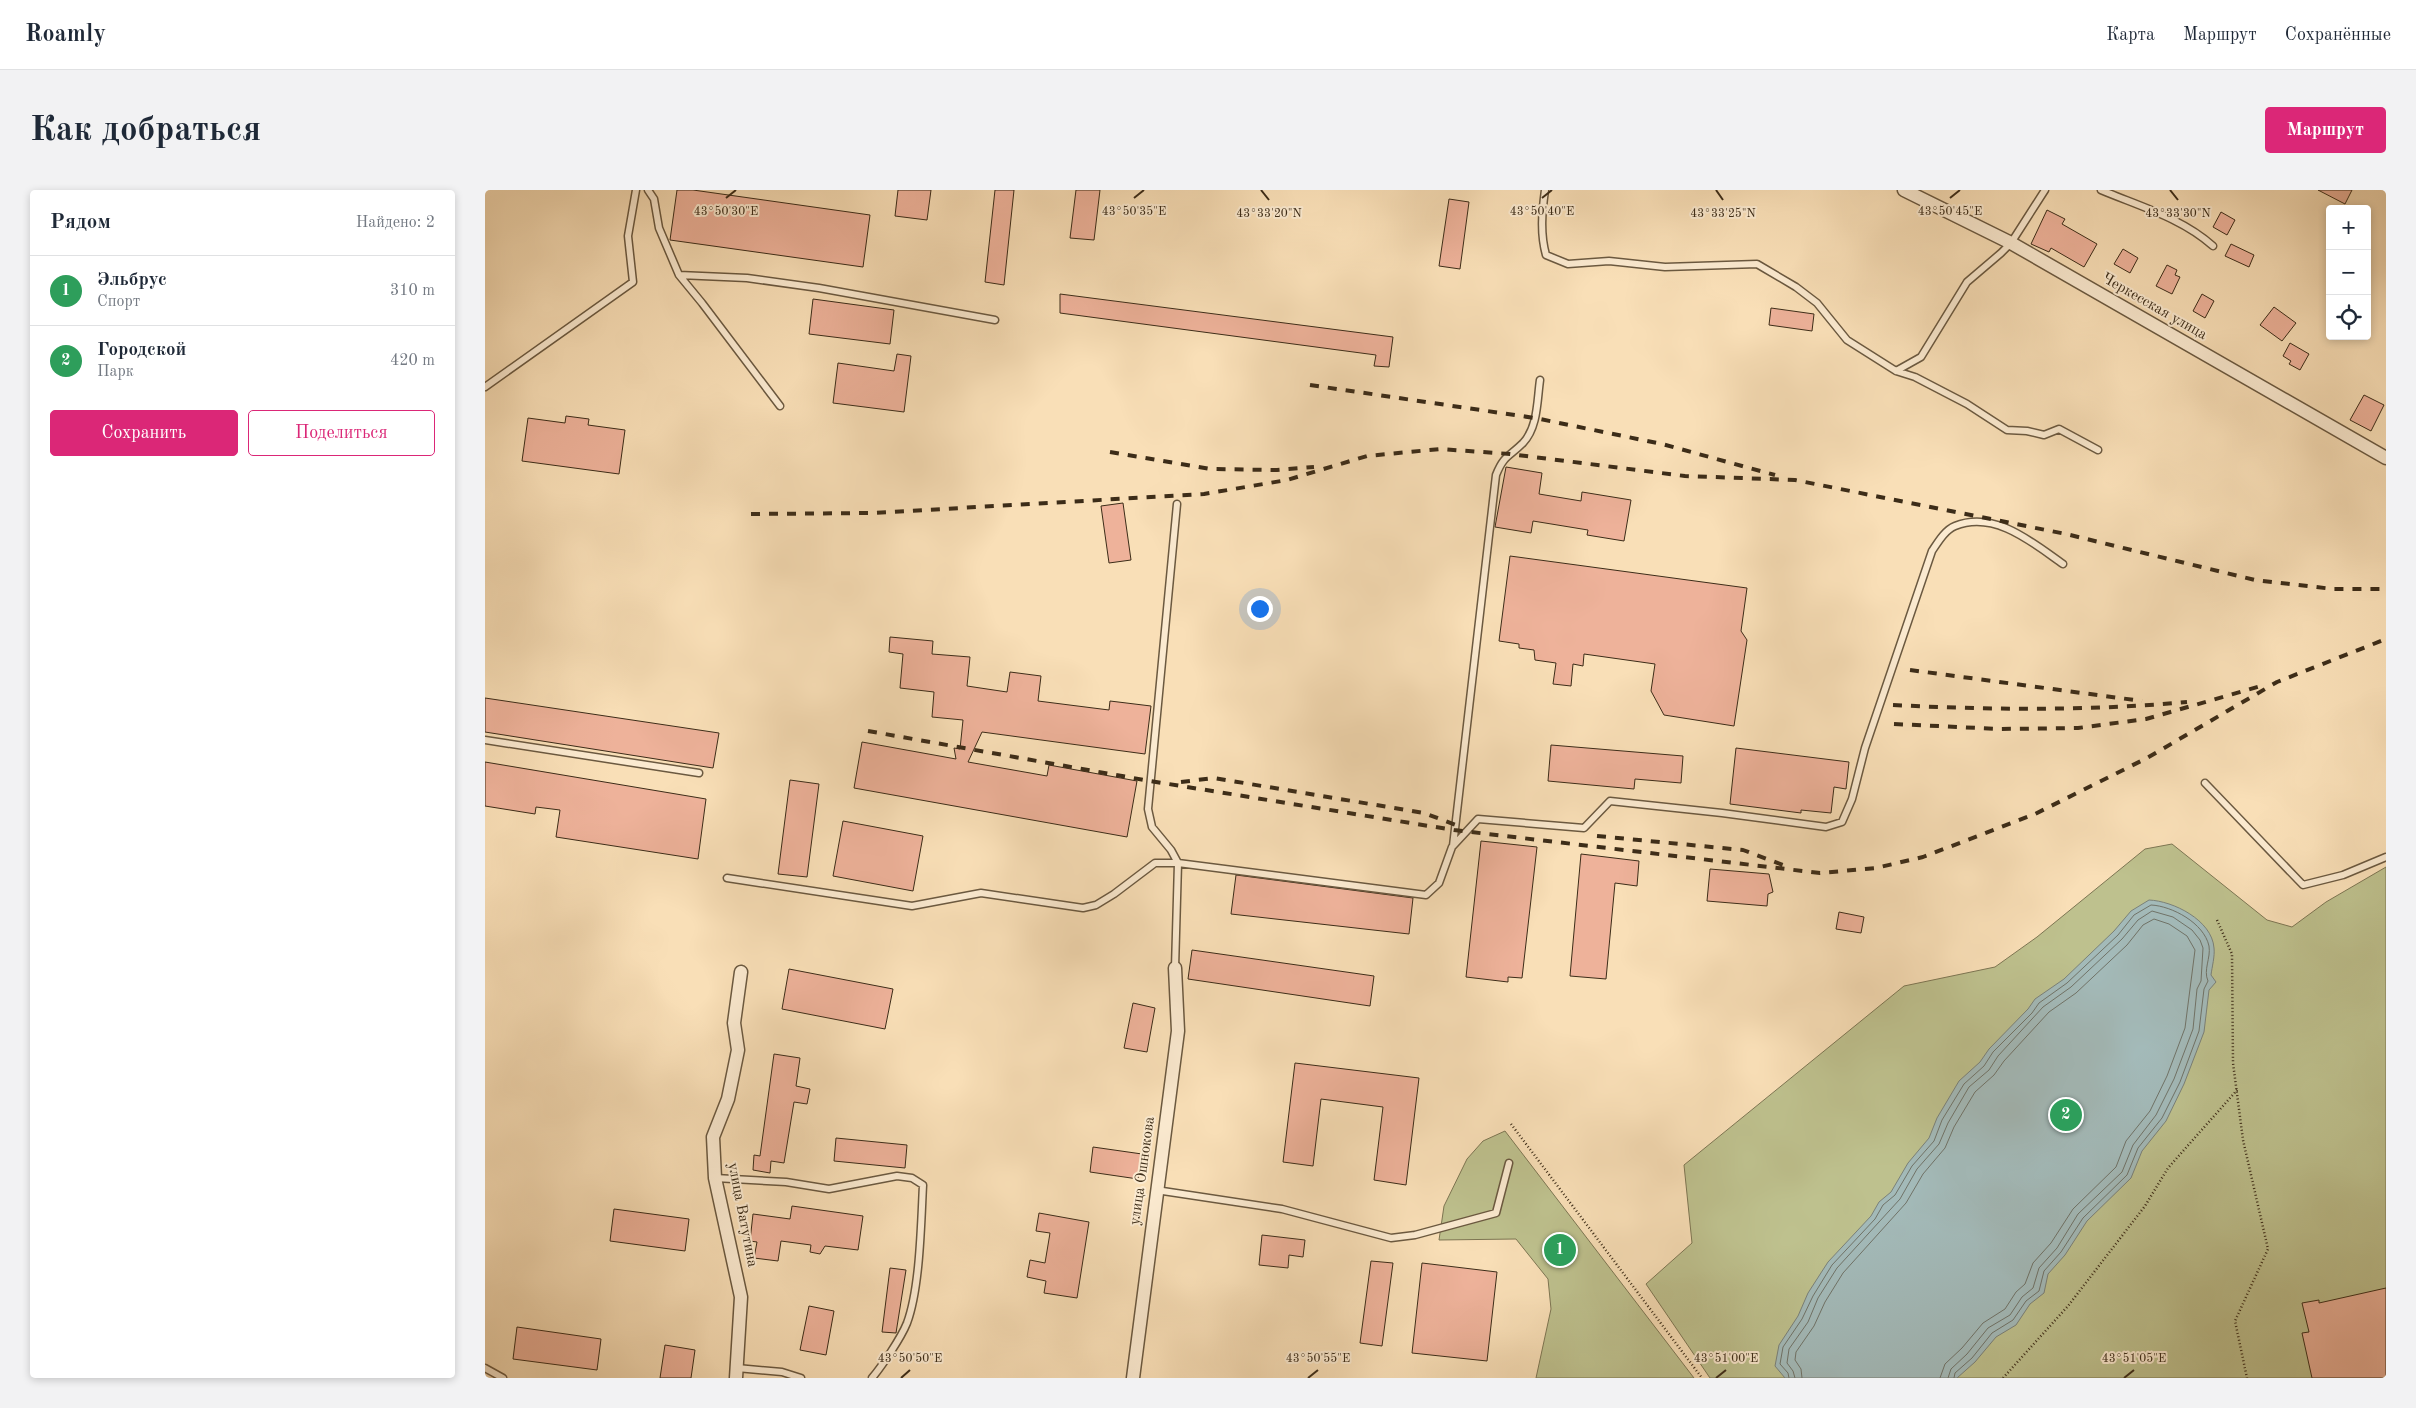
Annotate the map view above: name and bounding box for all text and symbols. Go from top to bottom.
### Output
text: Roamly [25,23,106,47]
text: Карта [2106,26,2155,44]
text: Маршрут [2183,26,2257,44]
text: Сохранённые [2285,26,2391,44]
button: Маршрут [2265,107,2386,153]
text: Как добраться [30,113,261,148]
text: 43°50'30"E [694,205,758,218]
text: 43°50'35"E [1102,205,1166,218]
text: 43°50'40"E [1510,205,1574,218]
text: 43°50'45"E [1918,205,1982,218]
map controls [2326,205,2371,340]
button: + [2326,205,2371,250]
text: 43°33'25"N [1690,207,1756,220]
text: 43°33'20"N [1236,208,1302,220]
text: 43°33'30"N [2145,208,2211,220]
text: Рядом [50,212,111,233]
text: Найдено: 2 [356,215,435,231]
button: − [2326,250,2371,295]
text: Эльбрус [97,271,167,290]
street label: Черкесская улица [2099,271,2210,343]
text: 1 [61,283,71,299]
text: 310 m [390,283,435,299]
text: Спорт [97,294,140,310]
button: locate [2326,295,2371,340]
text: Городской [97,341,186,360]
text: 2 [61,353,71,369]
text: 420 m [390,353,435,369]
text: Парк [97,364,134,380]
button: Сохранить [50,410,238,456]
button: Поделиться [248,410,435,456]
your location [1247,596,1273,622]
pin: 2 [2050,1096,2082,1134]
street label: улица Ошнокова [1128,1115,1158,1226]
street label: улица Ватутина [725,1161,760,1269]
pin: 1 [1544,1231,1576,1269]
text: 43°50'50"E [878,1352,942,1365]
text: 43°50'55"E [1286,1352,1350,1365]
text: 43°51'00"E [1694,1352,1758,1365]
text: 43°51'05"E [2102,1352,2166,1365]

